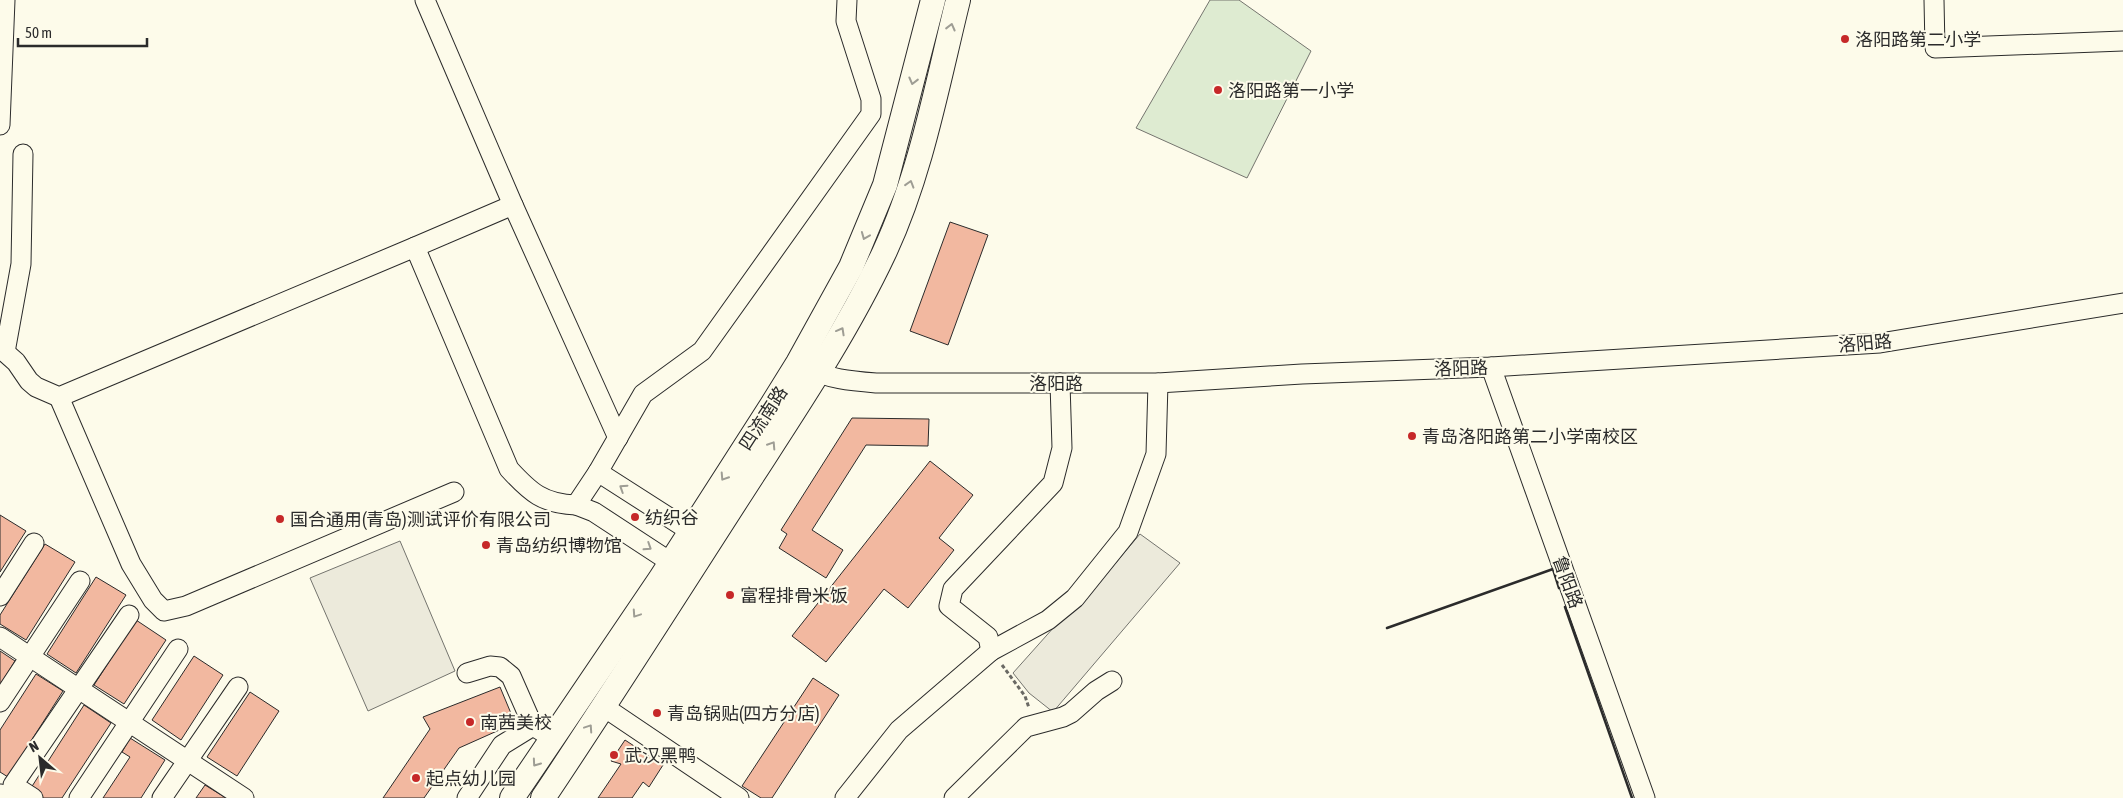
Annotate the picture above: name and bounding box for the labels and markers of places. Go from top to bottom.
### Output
place label: 洛阳路第二小学 [1855,29,1981,50]
marker: 洛阳路第二小学 [1839,33,1851,45]
place label: 洛阳路第一小学 [1228,80,1354,101]
marker: 洛阳路第一小学 [1212,84,1224,96]
place label: 青岛洛阳路第二小学南校区 [1422,426,1638,447]
marker: 青岛洛阳路第二小学南校区 [1406,430,1418,442]
place label: 纺织谷 [645,507,699,528]
place label: 国合通用(青岛)测试评价有限公司 [290,509,551,530]
marker: 纺织谷 [629,511,641,523]
marker: 国合通用(青岛)测试评价有限公司 [274,513,286,525]
place label: 青岛纺织博物馆 [496,535,622,556]
marker: 青岛纺织博物馆 [480,539,492,551]
place label: 富程排骨米饭 [740,585,848,606]
marker: 富程排骨米饭 [724,589,736,601]
place label: 青岛锅贴(四方分店) [667,703,820,724]
marker: 青岛锅贴(四方分店) [651,707,663,719]
place label: 南茜美校 [480,712,552,733]
marker: 南茜美校 [464,716,476,728]
place label: 武汉黑鸭 [624,745,696,766]
marker: 武汉黑鸭 [608,749,620,761]
place label: 起点幼儿园 [426,768,516,789]
marker: 起点幼儿园 [410,772,422,784]

